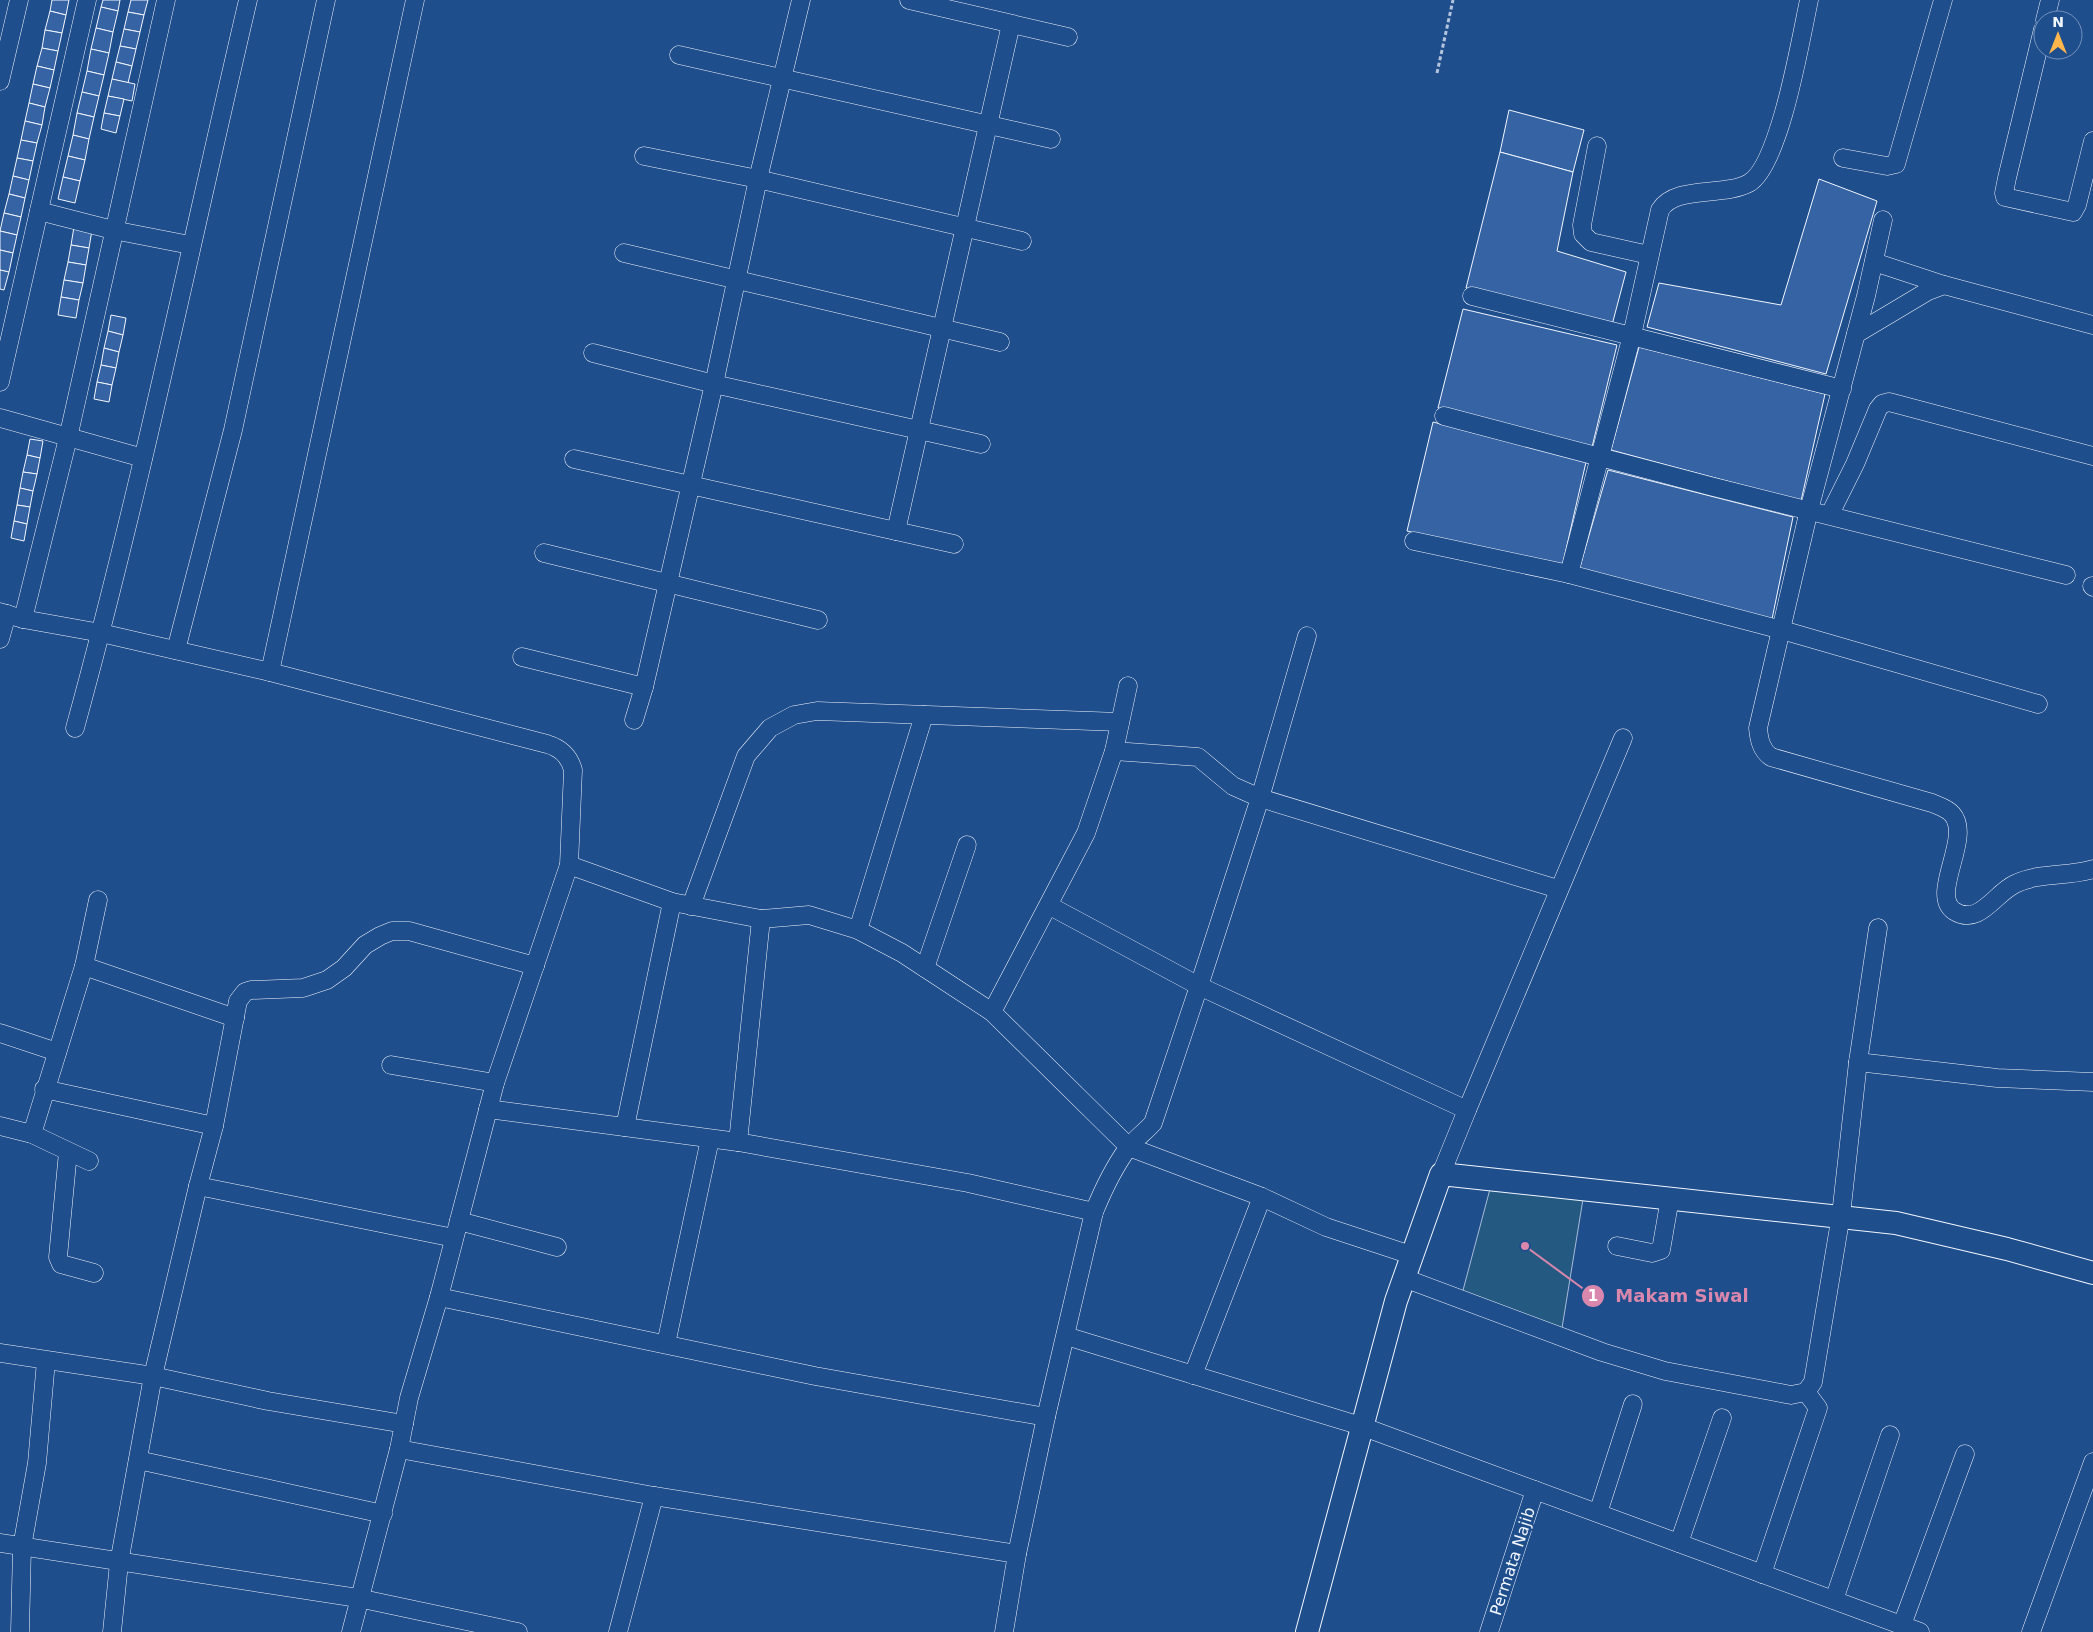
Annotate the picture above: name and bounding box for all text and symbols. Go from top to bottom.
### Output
north arrow [2033,10,2083,60]
text: N [2052,14,2064,30]
callout: Makam Siwal [1581,1279,1759,1312]
text: Makam Siwal [1615,1285,1749,1306]
text: 1 [1588,1287,1598,1305]
street label: Permata Najib [1486,1505,1539,1618]

